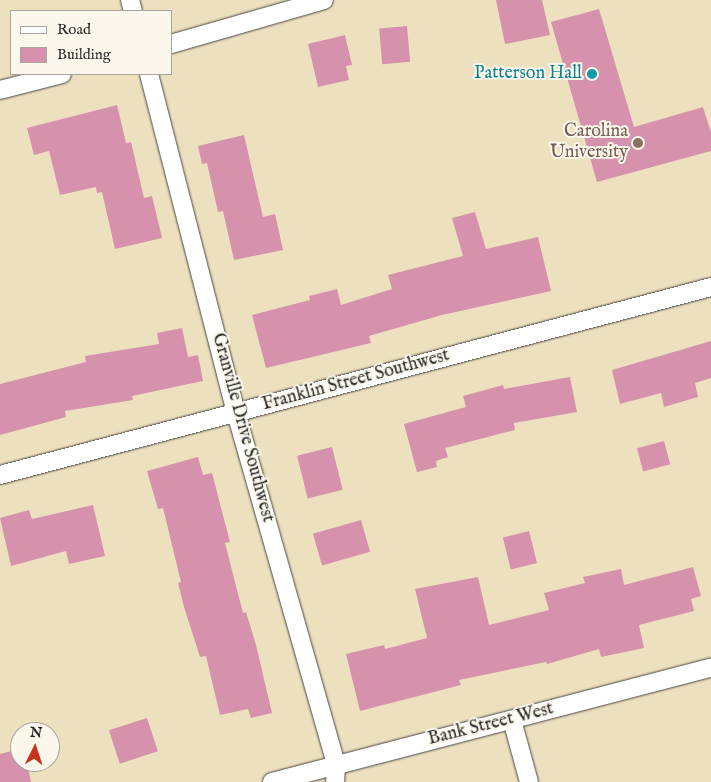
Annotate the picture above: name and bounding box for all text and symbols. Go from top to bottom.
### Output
legend [10,10,172,75]
text: Road [57,20,91,39]
text: Building [57,45,111,64]
place label: Patterson Hall [474,63,582,85]
marker: Patterson Hall [586,68,598,80]
place label: Carolina University [550,122,628,164]
marker: Carolina University [632,137,644,149]
street label: Granville Drive Southwest [206,331,278,525]
street label: Franklin Street Southwest [260,346,452,416]
street label: Bank Street West [426,699,556,751]
north arrow [10,722,60,772]
text: N [29,724,43,742]

